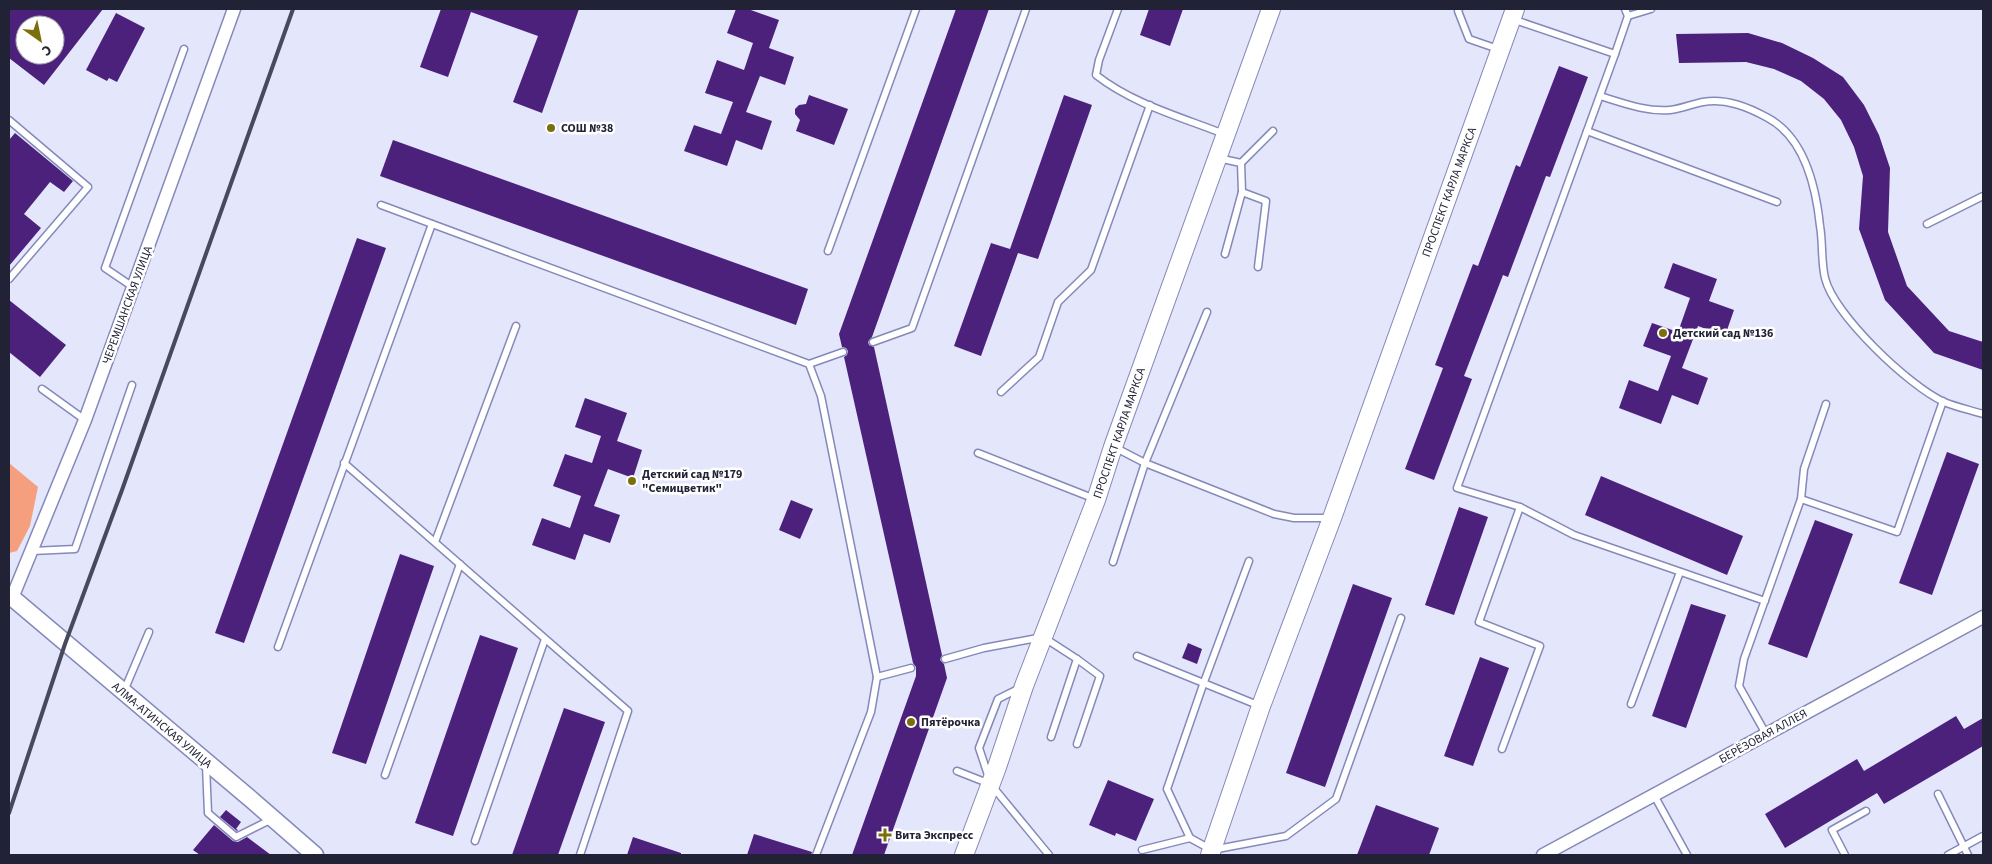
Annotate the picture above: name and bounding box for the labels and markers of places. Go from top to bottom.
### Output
place label: СОШ №38 [561,120,613,137]
marker: СОШ №38 [545,122,557,134]
place label: Детский сад №136 [1673,325,1773,342]
marker: Детский сад №136 [1657,327,1669,339]
place label: Детский сад №179 "Семицветик" [642,466,742,497]
marker: Детский сад №179 "Семицветик" [626,475,638,487]
place label: Пятёрочка [921,714,980,731]
marker: Пятёрочка [905,716,917,728]
place label: Вита Экспресс [895,827,974,844]
marker: Вита Экспресс [879,829,891,841]

